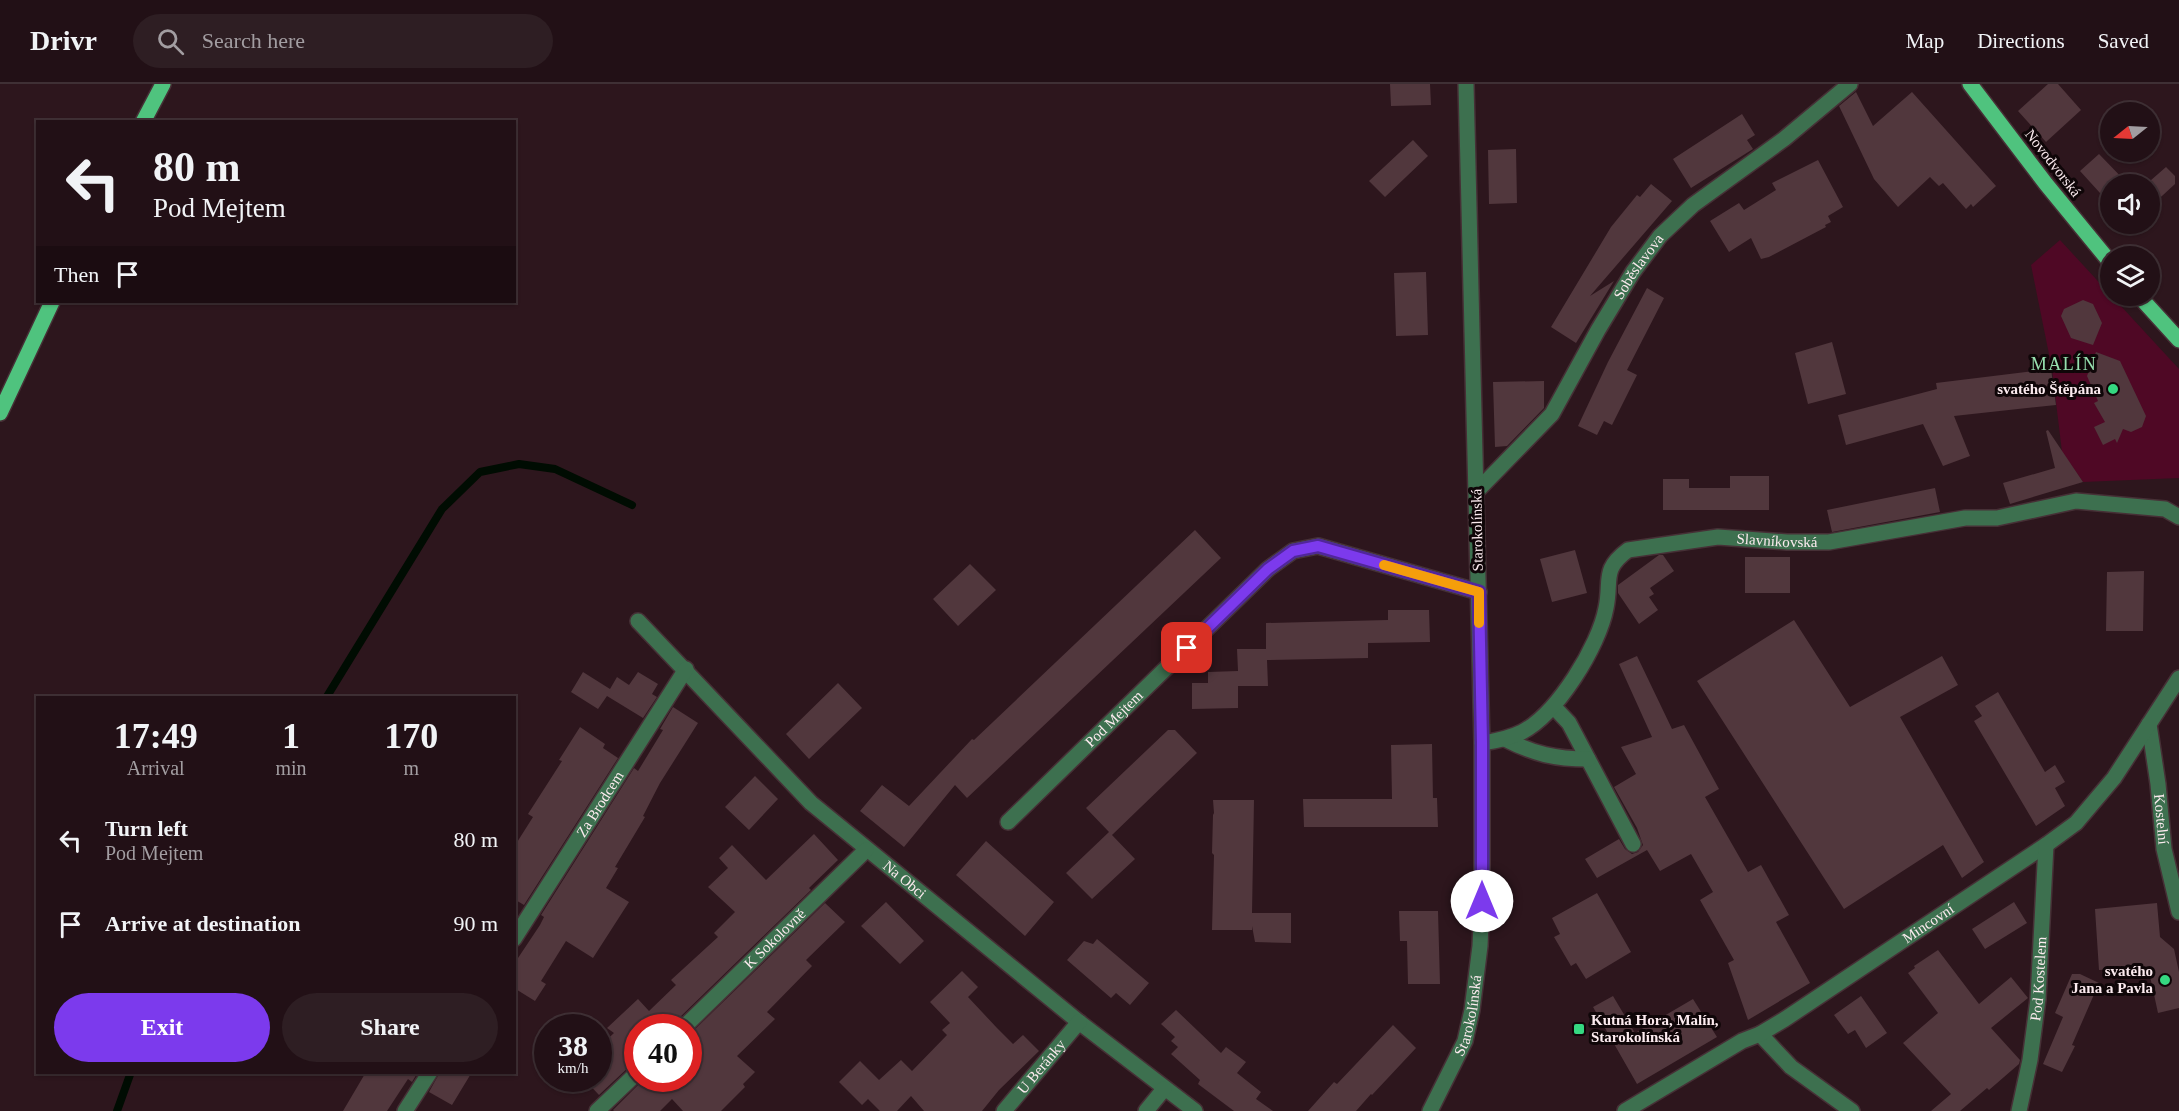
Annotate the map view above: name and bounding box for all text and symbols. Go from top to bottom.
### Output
search box [133,14,553,68]
text: Drivr [30,25,97,56]
icon: search [154,25,187,58]
text: Search here [202,28,305,53]
text: Map [1906,29,1944,53]
text: Directions [1977,29,2065,53]
text: Saved [2098,29,2149,53]
north arrow [2100,102,2160,162]
map controls [2100,102,2160,306]
street label: Novodvorská [2022,126,2084,200]
icon: left [54,144,132,222]
text: 80 m [153,144,241,190]
button: sound [2100,174,2160,234]
text: Pod Mejtem [153,193,286,223]
street label: Soběslavova [1610,231,1667,302]
button: layers [2100,246,2160,306]
icon: arrive [111,258,144,291]
text: Then [54,262,99,287]
district label: MALÍN [2031,353,2097,374]
place label: svatého Štěpána [1997,381,2101,397]
marker: svatého Štěpána [2106,382,2120,396]
street label: Starokolínská [1468,488,1486,571]
street label: Slavníkovská [1736,530,1818,550]
pin [1161,622,1212,673]
icon: arrive [1170,631,1203,664]
street label: Pod Mejtem [1082,687,1146,750]
text: 17:49 [114,716,198,756]
text: 1 [282,716,300,756]
text: 170 [384,716,438,756]
text: Arrival [127,757,185,779]
text: min [275,757,307,779]
text: m [404,757,419,779]
street label: Za Brodcem [573,768,627,840]
street label: Kostelní [2151,793,2172,845]
text: Turn left [105,816,188,841]
icon: left [54,824,87,857]
text: 80 m [453,827,498,852]
text: Pod Mejtem [105,842,203,864]
street label: Na Obci [880,857,929,902]
position arrow [1450,869,1514,933]
street label: Mincovní [1900,901,1957,946]
street label: K Sokolovně [741,905,809,972]
icon: arrive [54,908,87,941]
text: Arrive at destination [105,911,301,936]
text: 90 m [453,911,498,936]
street label: Pod Kostelem [2027,936,2049,1022]
place label: svatého Jana a Pavla [2071,963,2153,996]
marker: svatého Jana a Pavla [2158,973,2172,987]
street label: Starokolínská [1451,974,1484,1058]
button: Exit [54,993,270,1062]
button: Share [282,993,498,1062]
place label: Kutná Hora, Malín, Starokolínská [1591,1012,1719,1045]
speed limit sign: 40 [624,1014,702,1092]
marker: Kutná Hora, Malín, Starokolínská [1572,1022,1586,1036]
text: 38 [558,1029,588,1062]
street label: U Beránky [1014,1036,1069,1097]
text: km/h [558,1060,588,1076]

